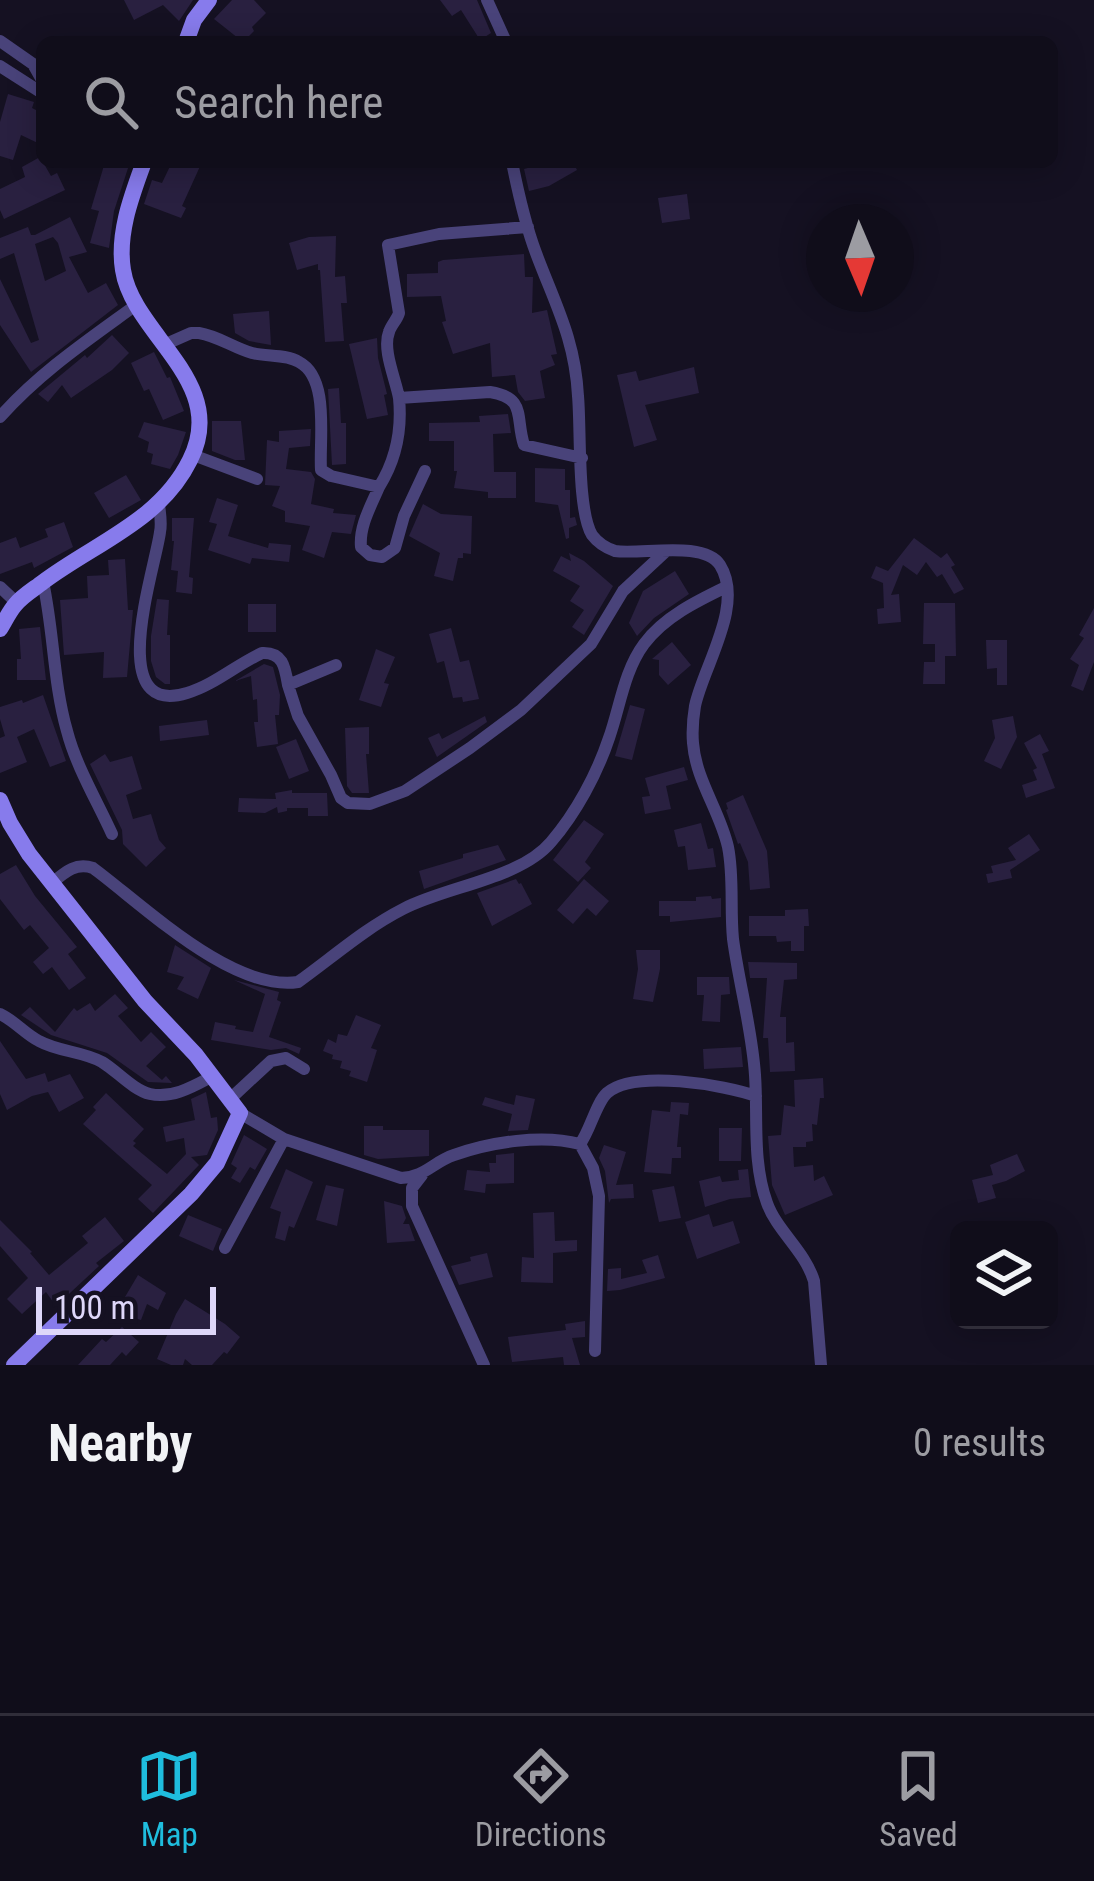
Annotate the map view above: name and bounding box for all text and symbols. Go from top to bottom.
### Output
search box [36,36,1058,168]
icon: search [78,69,144,135]
text: Search here [174,76,383,129]
north arrow [806,204,914,312]
map controls [950,1221,1058,1329]
button: layers [950,1221,1058,1329]
scale bar [36,1281,216,1334]
text: 100 m [54,1288,135,1327]
text: Nearby [48,1414,192,1473]
text: 0 results [913,1420,1046,1466]
tab: Map [136,1743,202,1854]
tab: Directions [475,1743,607,1854]
tab: Saved [879,1743,958,1854]

